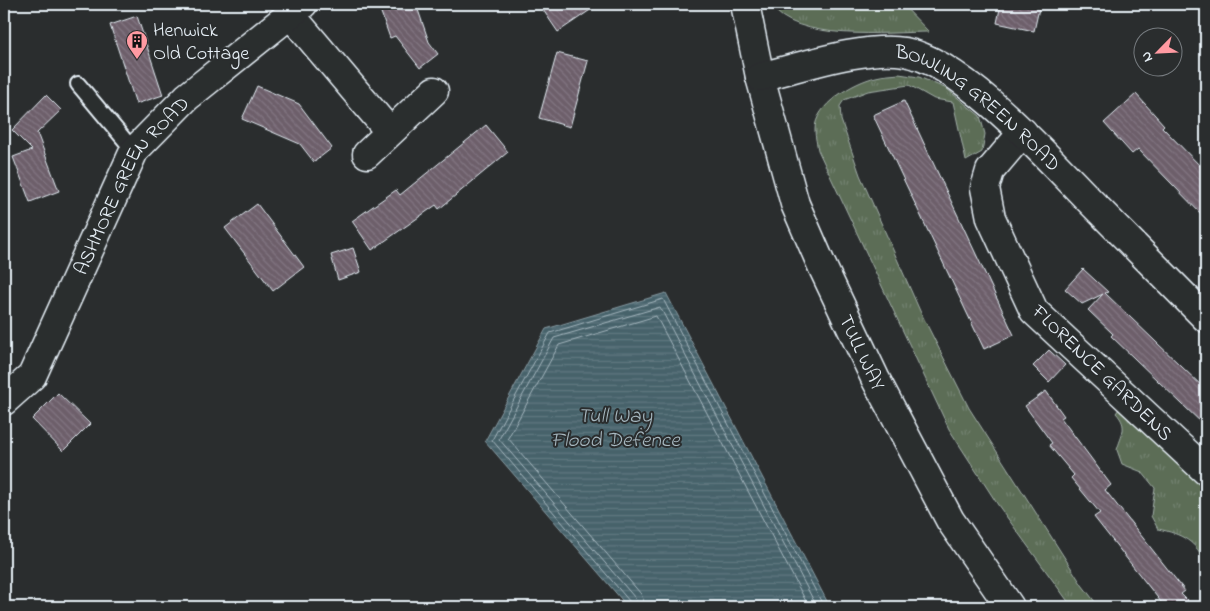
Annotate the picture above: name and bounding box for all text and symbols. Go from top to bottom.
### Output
place label: Henwick Old Cottage [153,17,249,70]
north arrow [1132,28,1182,78]
building icon: Henwick Old Cottage [125,29,149,60]
street label: BOWLING GREEN ROAD [892,39,1066,179]
text: N [1136,48,1159,65]
street label: ASHMORE GREEN ROAD [68,91,197,280]
street label: FLORENCE GARDENS [1024,298,1178,449]
street label: TULL WAY [830,310,891,396]
water label: Tull Way Flood Defence [550,402,681,456]

